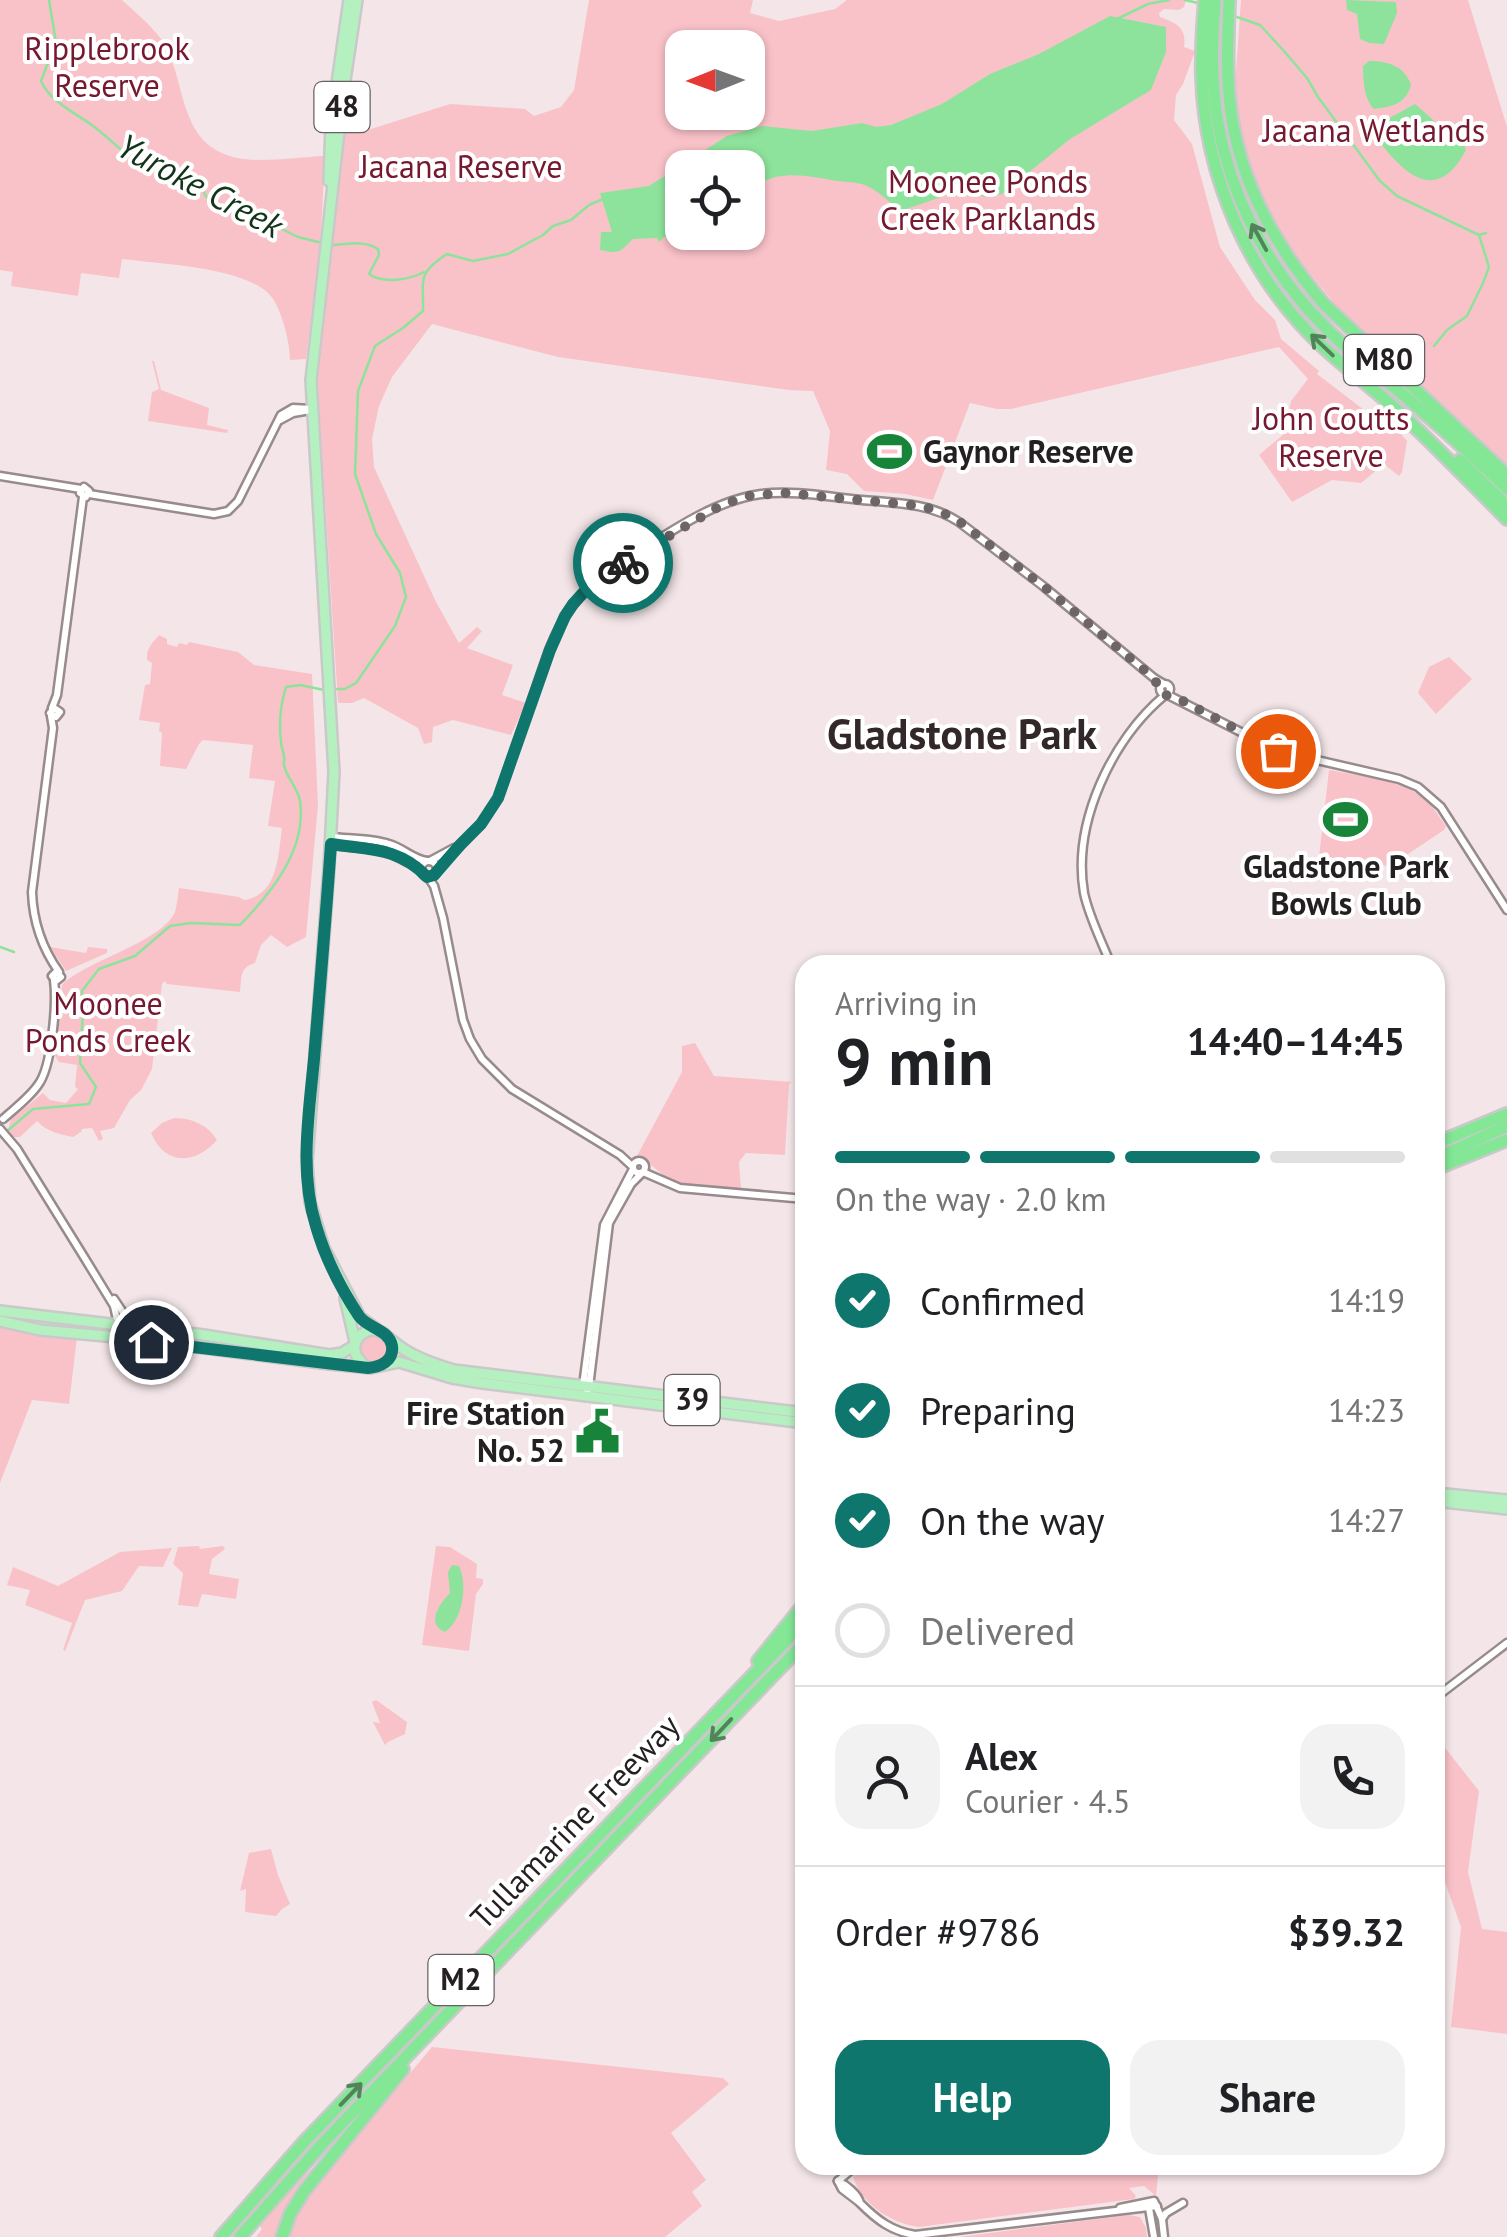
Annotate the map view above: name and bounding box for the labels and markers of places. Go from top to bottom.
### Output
sports icon: Gaynor Reserve [866,428,914,476]
place label: Gaynor Reserve [923,430,1134,472]
pin [1236,709,1321,794]
sports icon: Gladstone Park Bowls Club [1322,795,1370,843]
place label: Gladstone Park Bowls Club [1243,845,1449,924]
pin [109,1300,194,1385]
place label: Fire Station No. 52 [406,1392,565,1471]
public building icon: Fire Station No. 52 [574,1408,622,1456]

